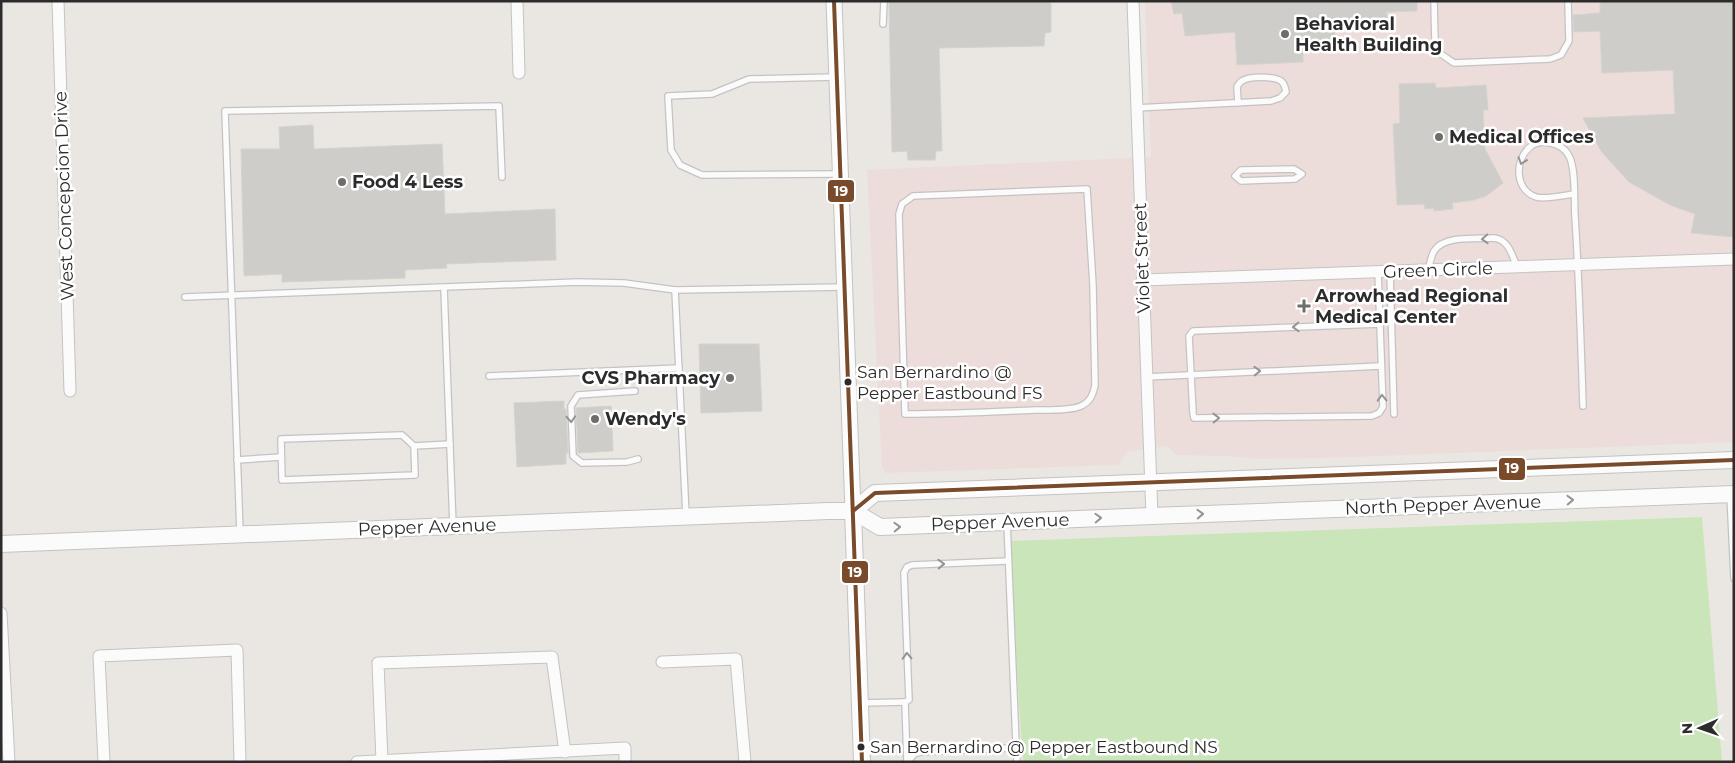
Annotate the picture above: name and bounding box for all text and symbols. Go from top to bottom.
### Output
place label: Behavioral Health Building [1295,13,1442,56]
marker: Behavioral Health Building [1279,28,1291,40]
street label: West Concepcion Drive [49,91,79,301]
place label: Medical Offices [1449,126,1594,148]
marker: Medical Offices [1433,131,1445,143]
one-way arrow [1518,156,1528,165]
place label: Food 4 Less [352,171,464,193]
marker: Food 4 Less [336,176,348,188]
line badge: 19 [827,179,855,203]
text: 19 [834,182,848,200]
street label: Violet Street [1129,202,1155,314]
one-way arrow [1480,233,1488,244]
street label: Green Circle [1383,257,1493,283]
place label: Arrowhead Regional Medical Center [1314,285,1508,328]
marker: Arrowhead Regional Medical Center [1297,299,1311,313]
one-way arrow [1292,322,1300,333]
place label: San Bernardino @ Pepper Eastbound FS [857,362,1043,403]
one-way arrow [1254,366,1262,376]
place label: CVS Pharmacy [581,367,720,389]
marker: CVS Pharmacy [724,372,736,384]
marker: San Bernardino @ Pepper Eastbound FS [843,377,853,387]
one-way arrow [1377,393,1388,401]
place label: Wendy's [605,408,686,430]
marker: Wendy's [589,413,601,425]
one-way arrow [1212,413,1220,423]
one-way arrow [566,416,577,424]
line badge: 19 [1498,457,1526,481]
text: 19 [1505,459,1519,477]
street label: North Pepper Avenue [1345,491,1542,519]
one-way arrow [1566,495,1574,506]
street label: Pepper Avenue [930,509,1070,535]
one-way arrow [1197,509,1205,520]
one-way arrow [1094,513,1102,524]
street label: Pepper Avenue [357,514,497,540]
one-way arrow [893,521,901,532]
one-way arrow [937,558,945,569]
line badge: 19 [841,560,869,584]
text: 19 [848,563,862,581]
one-way arrow [902,651,913,659]
north arrow [1675,703,1725,753]
text: N [1678,722,1696,734]
place label: San Bernardino @ Pepper Eastbound NS [870,737,1218,757]
marker: San Bernardino @ Pepper Eastbound NS [856,742,866,752]

